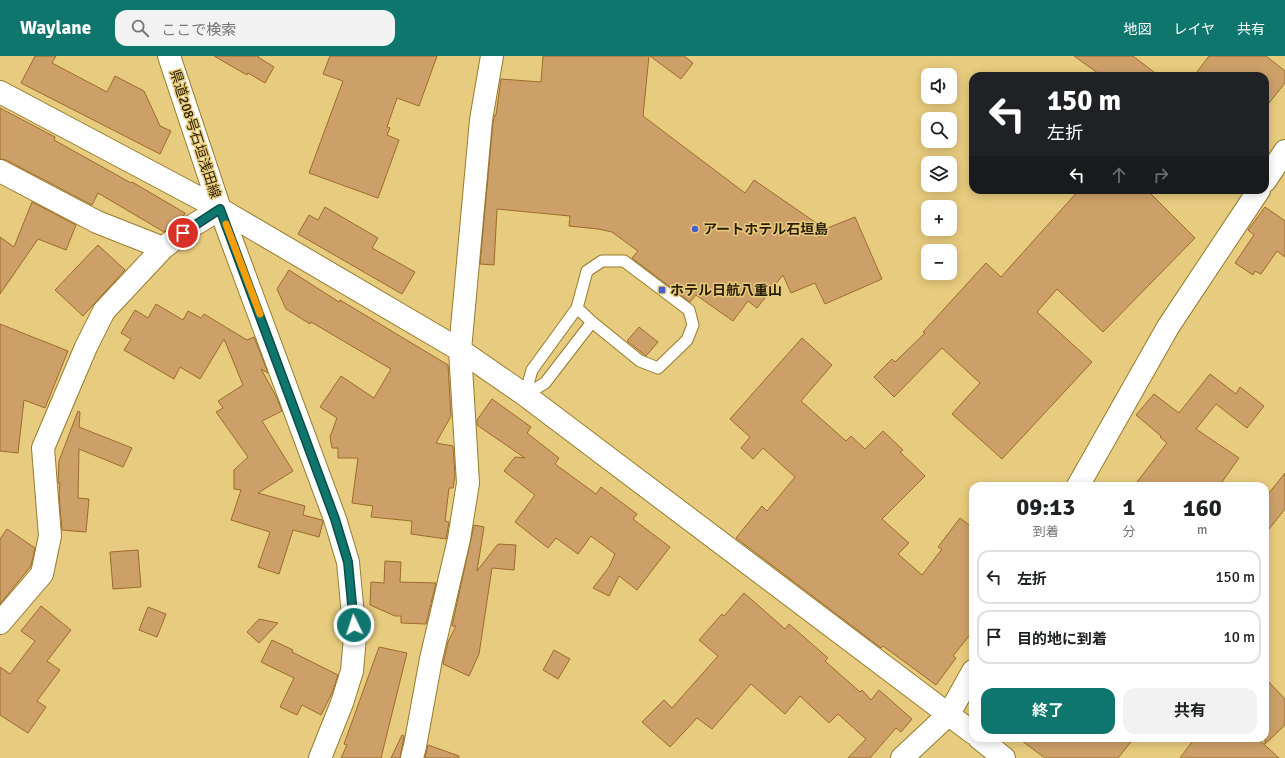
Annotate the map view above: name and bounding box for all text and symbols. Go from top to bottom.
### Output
search box [115,10,395,46]
text: Waylane [20,16,91,40]
icon: search [129,17,151,39]
text: ここで検索 [161,21,236,39]
text: 地図 [1123,21,1151,38]
text: レイヤ [1173,21,1215,38]
text: 共有 [1237,21,1265,38]
street label: 県道208号石垣浅田線 [166,67,224,201]
map controls [921,68,957,280]
button: sound [921,68,957,104]
text: 150 m [1047,84,1121,118]
icon: left [981,88,1033,140]
button: search [921,112,957,148]
text: 左折 [1047,122,1083,144]
button: layers [921,156,957,192]
icon: left [1066,164,1088,186]
icon: ahead [1108,164,1130,186]
icon: right [1150,164,1172,186]
button: + [921,200,957,236]
pin [166,216,200,250]
place label: アートホテル石垣島 [703,221,828,238]
icon: arrive [172,222,194,244]
marker: アートホテル石垣島 [690,224,700,234]
button: − [921,244,957,280]
place label: ホテル日航八重山 [670,282,782,299]
marker: ホテル日航八重山 [657,285,667,295]
text: 09:13 [1016,492,1075,522]
text: 1 [1123,492,1135,522]
text: 160 [1183,493,1222,523]
text: m [1197,522,1207,538]
text: 到着 [1033,524,1059,540]
text: 分 [1122,524,1136,540]
icon: left [983,566,1005,588]
text: 150 m [1215,568,1255,586]
text: 左折 [1017,570,1047,588]
position arrow [333,604,375,646]
icon: arrive [983,626,1005,648]
text: 10 m [1224,628,1255,646]
text: 目的地に到着 [1017,630,1107,648]
button: 終了 [981,688,1115,734]
button: 共有 [1123,688,1257,734]

